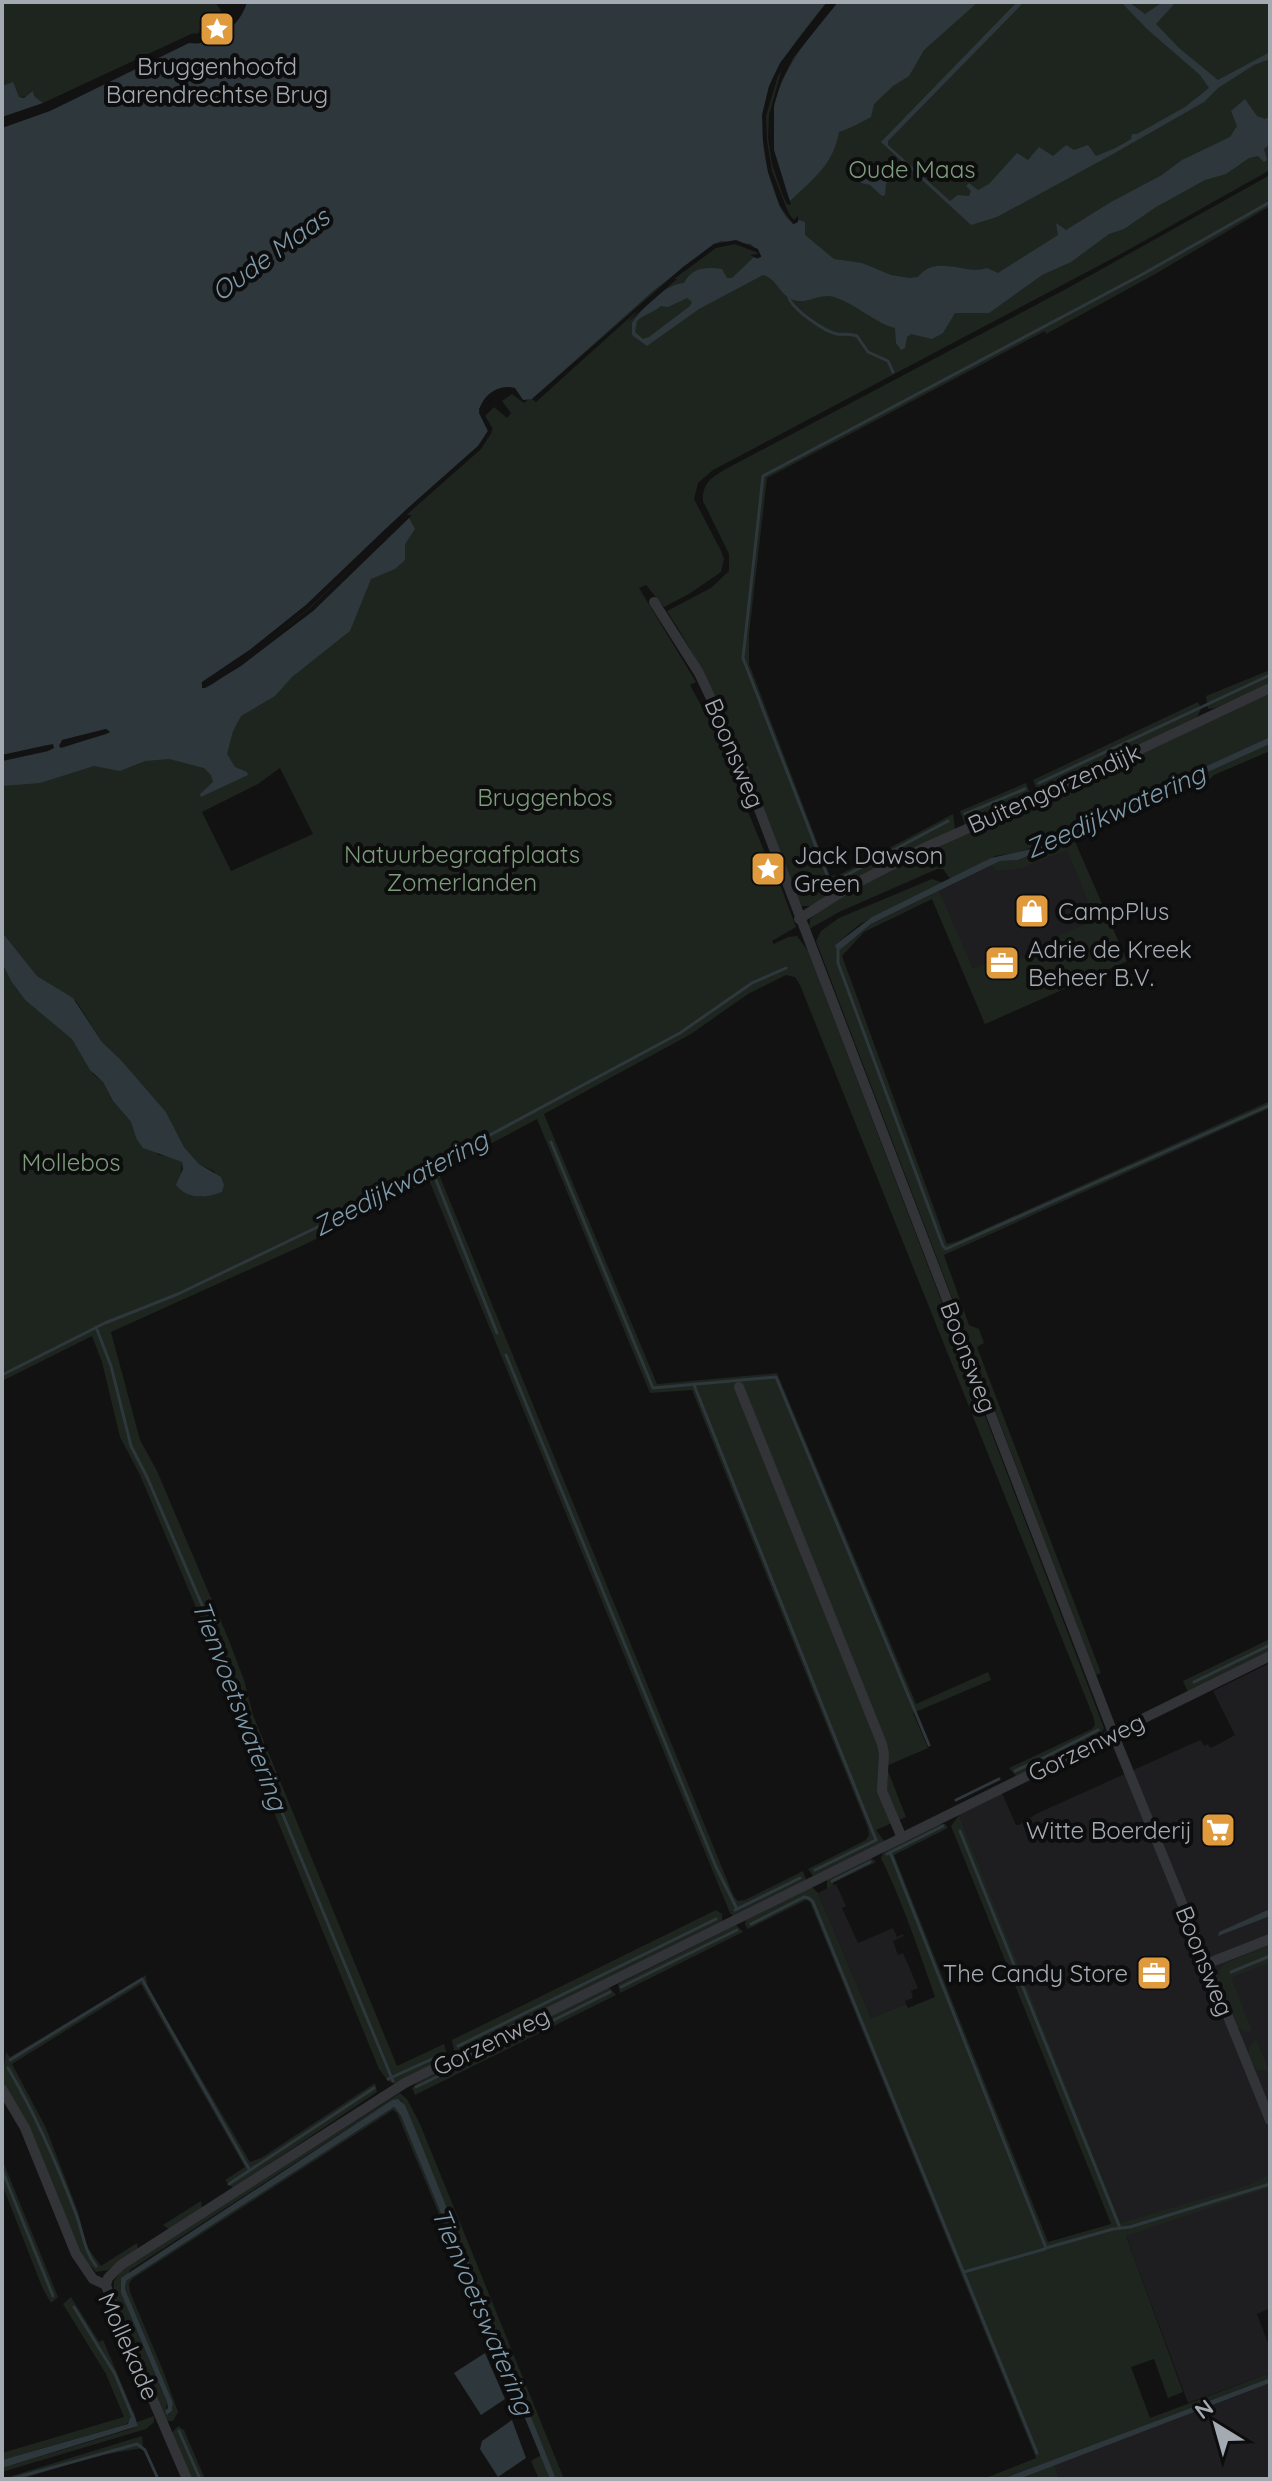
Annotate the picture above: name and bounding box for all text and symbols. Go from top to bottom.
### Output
place icon: Bruggenhoofd Barendrechtse Brug [198,10,236,48]
place label: Bruggenhoofd Barendrechtse Brug [106,51,328,109]
park label: Oude Maas [848,154,976,184]
water label: Oude Maas [205,199,337,308]
street label: Boonsweg [698,694,772,812]
street label: Buitengorzendijk [963,737,1145,839]
water label: Zeedijkwatering [1020,756,1212,865]
park label: Bruggenbos [477,782,613,812]
park label: Natuurbegraafplaats Zomerlanden [344,839,580,897]
place label: Jack Dawson Green [794,840,943,898]
place icon: Jack Dawson Green [749,850,787,888]
shop icon: CampPlus [1013,892,1051,930]
place label: CampPlus [1058,896,1169,926]
place label: Adrie de Kreek Beheer B.V. [1028,934,1192,992]
office icon: Adrie de Kreek Beheer B.V. [983,944,1021,982]
water label: Zeedijkwatering [307,1122,495,1243]
park label: Mollebos [22,1147,121,1177]
street label: Boonsweg [934,1297,1004,1417]
water label: Tienvoetswatering [185,1595,296,1816]
street label: Gorzenweg [1023,1706,1149,1788]
supermarket icon: Witte Boerderij [1199,1811,1237,1849]
place label: Witte Boerderij [1026,1815,1192,1845]
street label: Boonsweg [1169,1902,1241,2020]
office icon: The Candy Store [1135,1954,1173,1992]
place label: The Candy Store [943,1958,1128,1988]
street label: Gorzenweg [428,2000,554,2082]
water label: Tienvoetswatering [424,2202,542,2421]
street label: Mollekade [92,2288,166,2404]
north arrow [1176,2385,1256,2465]
text: N [1189,2393,1219,2425]

